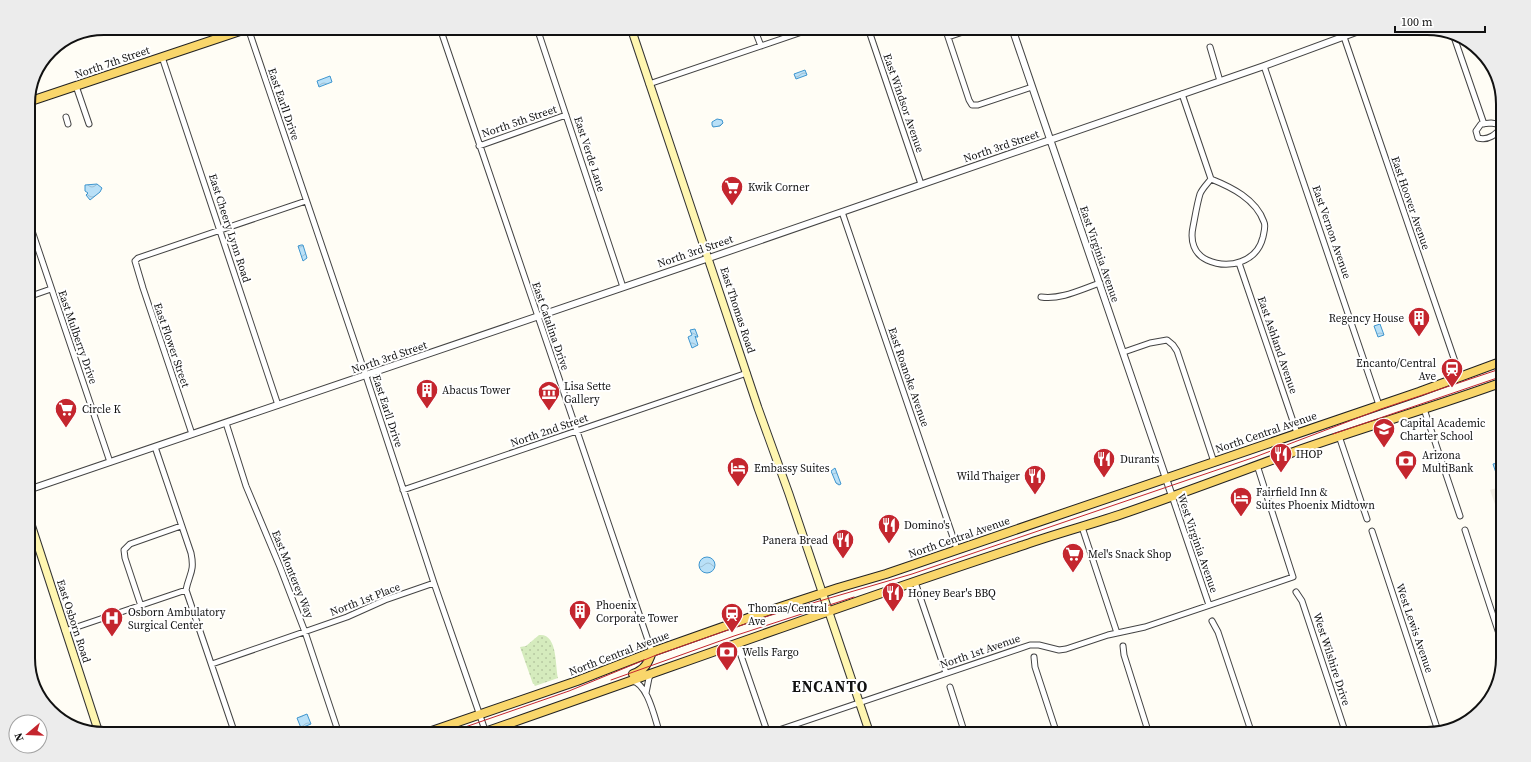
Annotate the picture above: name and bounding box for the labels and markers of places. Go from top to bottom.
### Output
supermarket icon: Kwik Corner [719,174,745,207]
place label: Kwik Corner [748,180,810,195]
building icon: Regency House [1406,305,1432,338]
place label: Regency House [1329,311,1404,326]
place label: Encanto/Central Ave [1356,356,1436,384]
station icon: Encanto/Central Ave [1439,356,1465,389]
building icon: Abacus Tower [414,377,440,410]
museum icon: Lisa Sette Gallery [536,379,562,412]
place label: Lisa Sette Gallery [564,379,611,407]
place label: Abacus Tower [442,383,511,398]
supermarket icon: Circle K [53,396,79,429]
place label: Circle K [82,402,121,417]
school or university icon: Capital Academic Charter School [1371,416,1397,449]
place label: Capital Academic Charter School [1400,416,1486,444]
restaurant icon: IHOP [1268,441,1294,474]
restaurant icon: Durants [1091,446,1117,479]
place label: IHOP [1296,447,1323,462]
bank icon: Arizona MultiBank [1393,448,1419,481]
place label: Arizona MultiBank [1422,448,1474,476]
place label: Durants [1120,452,1159,467]
hotel icon: Embassy Suites [725,455,751,488]
place label: Embassy Suites [754,461,830,476]
restaurant icon: Wild Thaiger [1022,463,1048,496]
place label: Wild Thaiger [957,469,1020,484]
hotel icon: Fairfield Inn & Suites Phoenix Midtown [1228,485,1254,518]
place label: Fairfield Inn & Suites Phoenix Midtown [1256,485,1375,513]
restaurant icon: Domino's [876,512,902,545]
place label: Domino's [904,518,950,533]
restaurant icon: Panera Bread [830,527,856,560]
place label: Panera Bread [762,533,829,548]
supermarket icon: Mel's Snack Shop [1060,541,1086,574]
place label: Mel's Snack Shop [1088,547,1171,562]
restaurant icon: Honey Bear's BBQ [880,580,906,613]
place label: Honey Bear's BBQ [908,586,996,601]
building icon: Phoenix Corporate Tower [567,598,593,631]
place label: Phoenix Corporate Tower [596,598,678,626]
station icon: Thomas/Central Ave [719,601,745,634]
place label: Thomas/Central Ave [748,601,827,629]
hospital icon: Osborn Ambulatory Surgical Center [99,605,125,638]
place label: Osborn Ambulatory Surgical Center [128,605,226,633]
bank icon: Wells Fargo [714,639,740,672]
place label: Wells Fargo [742,645,799,660]

